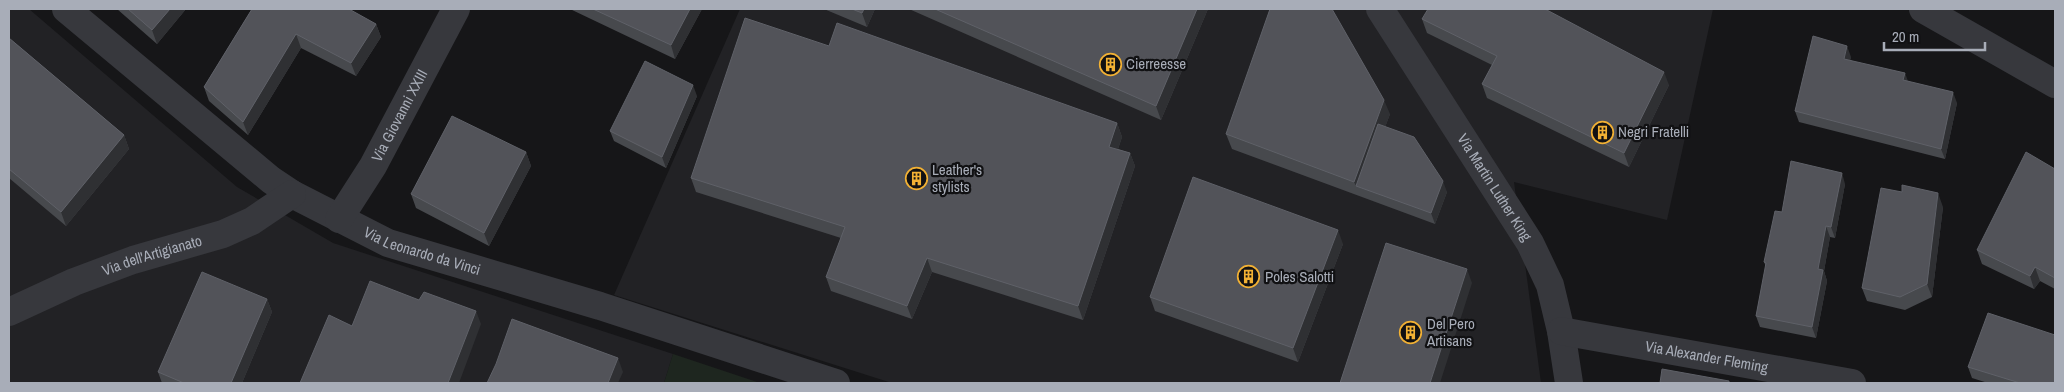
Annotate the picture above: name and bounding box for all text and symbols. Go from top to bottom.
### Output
scale bar [1884,20,1985,52]
text: 20 m [1892,26,1919,47]
building icon: Cierreesse [1098,52,1122,76]
place label: Cierreesse [1126,53,1186,74]
street label: Via Giovanni XXIII [366,65,432,165]
building icon: Negri Fratelli [1590,120,1614,144]
place label: Negri Fratelli [1618,121,1689,142]
street label: Via Martin Luther King [1453,129,1537,245]
place label: Leather's stylists [932,159,982,197]
building icon: Leather's stylists [904,167,928,191]
street label: Via Leonardo da Vinci [360,221,483,280]
street label: Via dell'Artigianato [99,230,204,281]
building icon: Poles Salotti [1237,265,1261,289]
place label: Poles Salotti [1265,266,1334,287]
place label: Del Pero Artisans [1426,313,1475,351]
building icon: Del Pero Artisans [1399,321,1423,345]
street label: Via Alexander Fleming [1644,335,1770,378]

